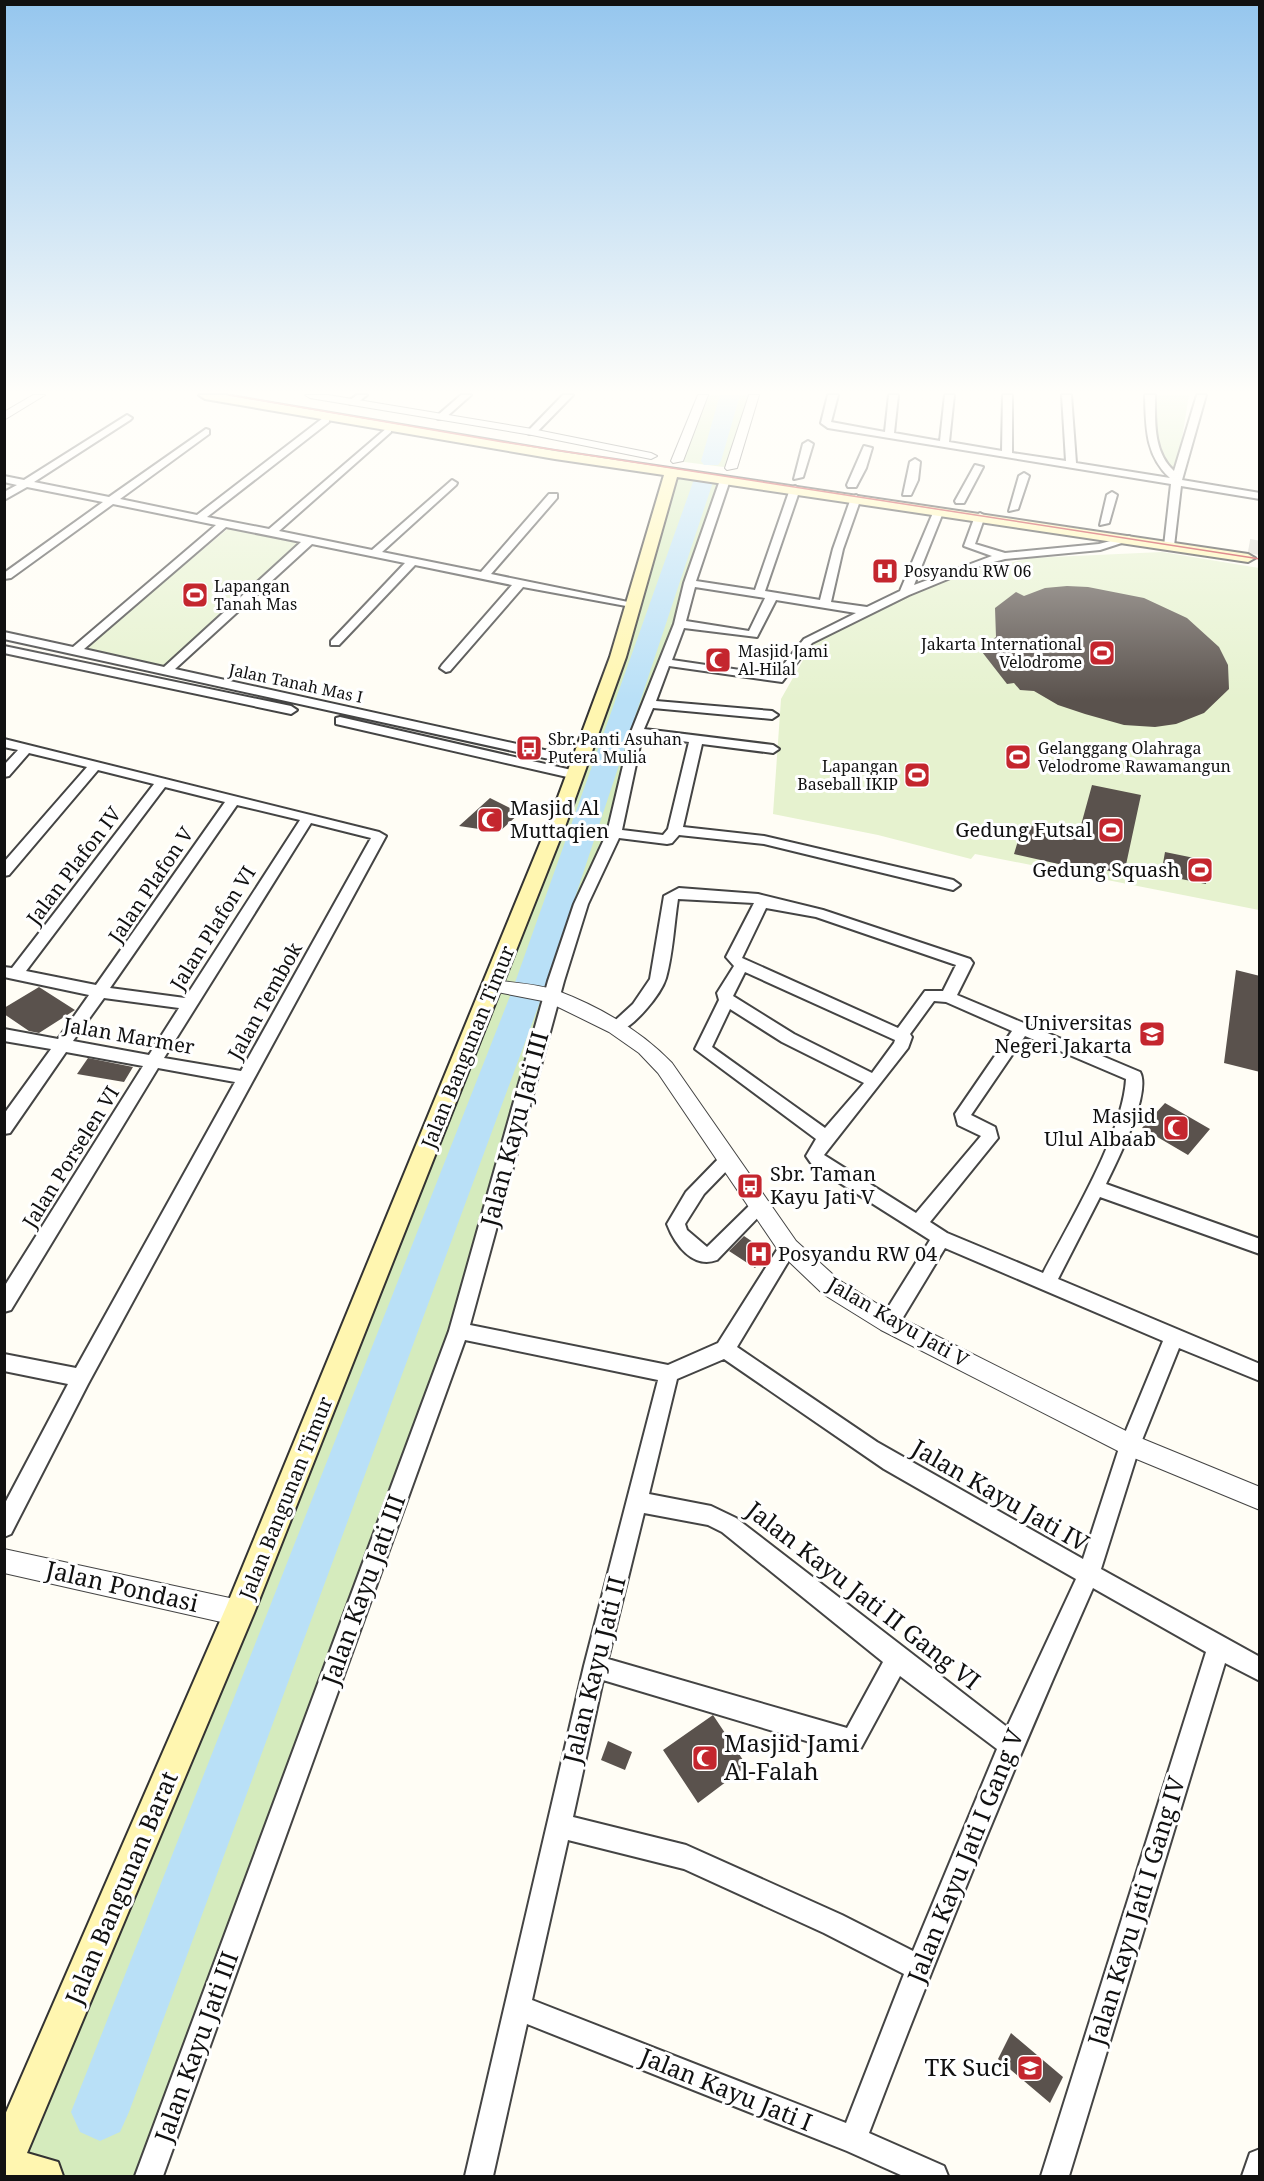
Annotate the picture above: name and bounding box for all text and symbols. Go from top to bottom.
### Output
hospital icon: Posyandu RW 06 [870,556,900,586]
place label: Posyandu RW 06 [904,560,1031,582]
place label: Lapangan Tanah Mas [214,575,297,615]
sports icon: Lapangan Tanah Mas [180,580,210,610]
place label: Jakarta International Velodrome [920,633,1082,673]
sports icon: Jakarta International Velodrome [1087,638,1117,668]
place label: Masjid Jami Al-Hilal [738,640,828,680]
mosque icon: Masjid Jami Al-Hilal [703,645,733,675]
street label: Jalan Tanah Mas I [226,658,365,708]
place label: Sbr. Panti Asuhan Putera Mulia [548,728,682,768]
bus stop icon: Sbr. Panti Asuhan Putera Mulia [514,733,544,763]
place label: Gelanggang Olahraga Velodrome Rawamangun [1038,737,1231,777]
sports icon: Gelanggang Olahraga Velodrome Rawamangun [1003,742,1033,772]
place label: Lapangan Baseball IKIP [797,755,898,795]
sports icon: Lapangan Baseball IKIP [902,760,932,790]
place label: Masjid Al Muttaqien [510,794,609,844]
street label: Jalan Plafon IV [20,801,127,931]
mosque icon: Masjid Al Muttaqien [475,805,505,835]
sports icon: Gedung Futsal [1096,815,1126,845]
place label: Gedung Futsal [955,816,1092,843]
street label: Jalan Plafon V [101,821,200,949]
sports icon: Gedung Squash [1185,855,1215,885]
place label: Gedung Squash [1032,856,1180,883]
street label: Jalan Plafon VI [163,861,261,996]
street label: Jalan Tembok [221,937,308,1065]
street label: Jalan Bangunan Timur [414,941,521,1153]
place label: Universitas Negeri Jakarta [994,1009,1132,1059]
street label: Jalan Marmer [61,1011,197,1060]
school or university icon: Universitas Negeri Jakarta [1137,1019,1167,1049]
street label: Jalan Kayu Jati III [471,1028,555,1231]
street label: Jalan Porselen VI [16,1081,125,1234]
place label: Masjid Ulul Albaab [1044,1102,1156,1152]
mosque icon: Masjid Ulul Albaab [1161,1113,1191,1143]
place label: Sbr. Taman Kayu Jati V [770,1160,876,1210]
bus stop icon: Sbr. Taman Kayu Jati V [735,1171,765,1201]
hospital icon: Posyandu RW 04 [744,1239,774,1269]
place label: Posyandu RW 04 [778,1240,937,1267]
street label: Jalan Kayu Jati V [822,1270,974,1373]
street label: Jalan Bangunan Timur [232,1392,339,1604]
street label: Jalan Kayu Jati IV [905,1430,1096,1559]
street label: Jalan Kayu Jati III [312,1490,412,1690]
street label: Jalan Kayu Jati II Gang VI [739,1492,988,1697]
street label: Jalan Pondasi [42,1552,202,1619]
street label: Jalan Kayu Jati II [554,1573,633,1768]
street label: Jalan Kayu Jati I Gang V [898,1723,1031,1988]
place label: Masjid Jami Al-Falah [724,1726,859,1787]
mosque icon: Masjid Jami Al-Falah [690,1743,720,1773]
street label: Jalan Bangunan Barat [56,1766,185,2010]
street label: Jalan Kayu Jati I Gang IV [1079,1771,1192,2050]
street label: Jalan Kayu Jati III [145,1947,245,2147]
street label: Jalan Kayu Jati I [635,2039,818,2138]
place label: TK Suci [924,2050,1010,2083]
school or university icon: TK Suci [1015,2053,1045,2083]

